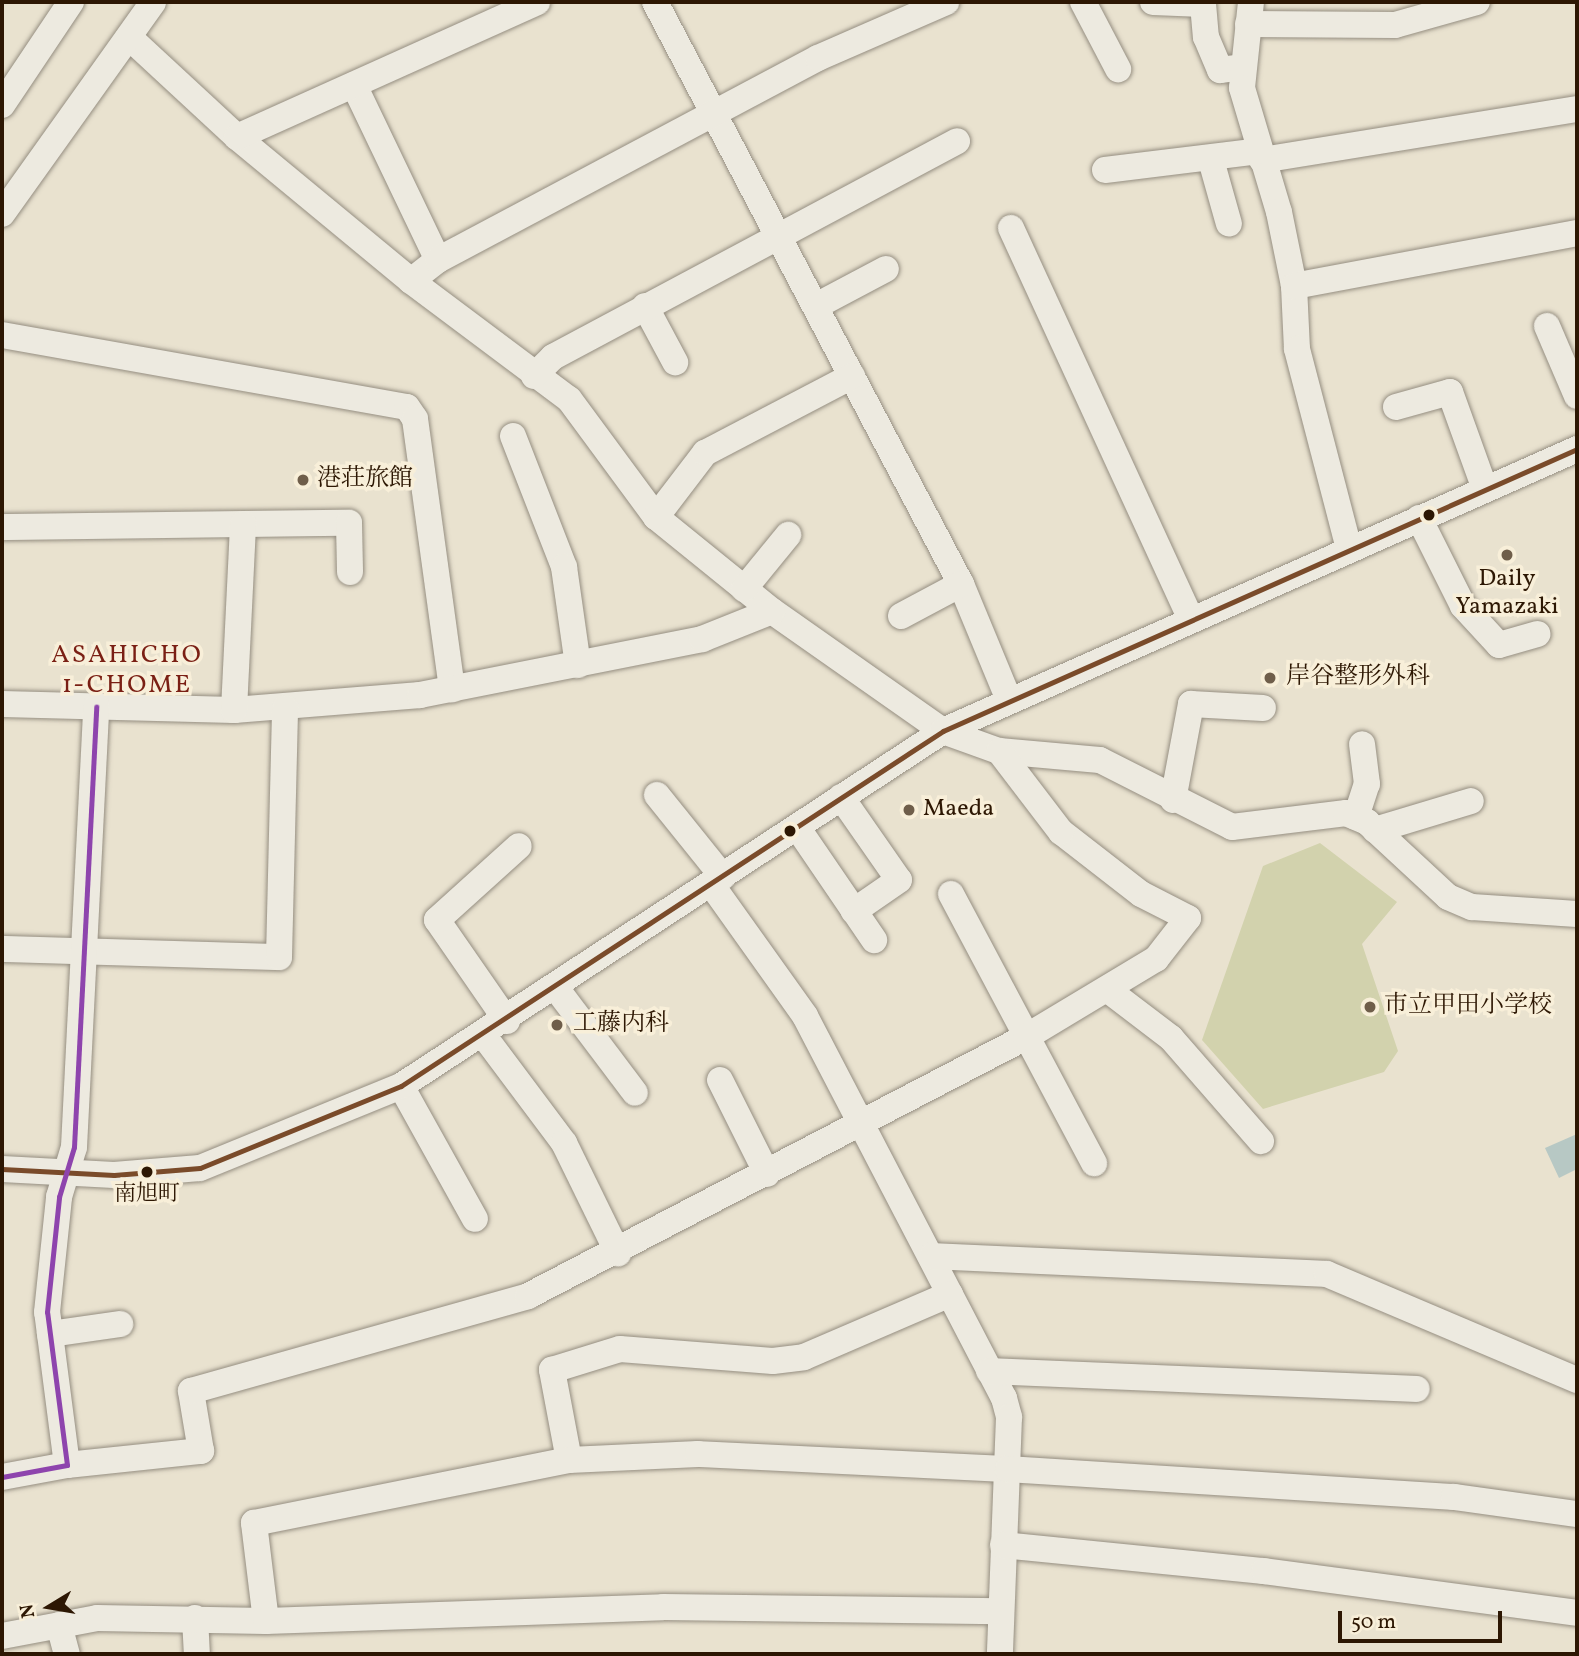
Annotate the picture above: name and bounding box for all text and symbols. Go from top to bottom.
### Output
place label: 港荘旅館 [317,466,413,494]
marker: 港荘旅館 [295,472,311,488]
unlabelled marker [1422,508,1436,522]
marker: Daily Yamazaki [1499,547,1515,563]
place label: Daily Yamazaki [1456,566,1558,622]
district label: ASAHICHO 1-CHOME [52,640,202,702]
place label: 岸谷整形外科 [1286,664,1430,692]
marker: 岸谷整形外科 [1260,668,1280,688]
place label: Maeda [923,796,994,824]
marker: Maeda [901,802,917,818]
unlabelled marker [783,824,797,838]
place label: 市立甲田小学校 [1384,993,1552,1021]
marker: 市立甲田小学校 [1362,999,1378,1015]
place label: 工藤内科 [573,1011,669,1039]
marker: 工藤内科 [547,1015,567,1035]
marker: 南旭町 [140,1165,154,1179]
place label: 南旭町 [114,1182,180,1208]
north arrow [14,1572,84,1642]
scale bar [1341,1596,1506,1640]
text: N [14,1602,42,1620]
text: 50 m [1351,1608,1396,1637]

